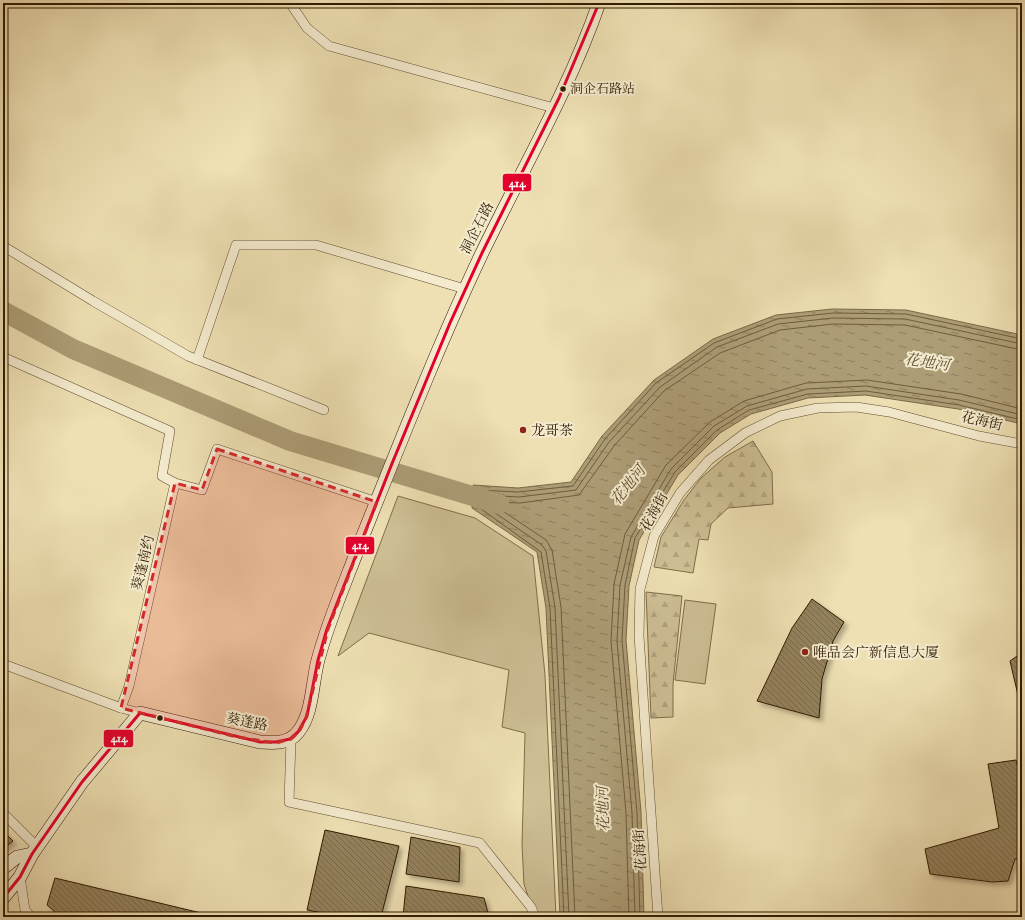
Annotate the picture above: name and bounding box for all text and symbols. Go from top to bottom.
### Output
place label: 洞企石路站 [570,81,635,97]
marker: 洞企石路站 [558,84,568,94]
line badge: 414 [502,173,532,192]
text: 414 [509,177,526,191]
street label: 洞企石路 [457,199,497,257]
water label: 花地河 [903,350,953,374]
street label: 花海街 [960,408,1004,434]
place label: 龙哥茶 [531,422,573,439]
marker: 龙哥茶 [518,425,528,435]
water label: 花地河 [607,460,651,508]
street label: 花海街 [636,490,672,534]
street label: 葵蓬南约 [128,534,158,592]
line badge: 414 [345,536,375,555]
text: 414 [352,539,369,553]
place label: 唯品会广新信息大厦 [813,644,939,661]
marker: 唯品会广新信息大厦 [800,647,810,657]
street label: 葵蓬路 [225,710,269,734]
unlabelled marker [155,713,165,723]
line badge: 414 [103,729,134,748]
text: 414 [111,732,128,746]
water label: 花地河 [593,783,613,832]
street label: 花海街 [630,828,650,872]

